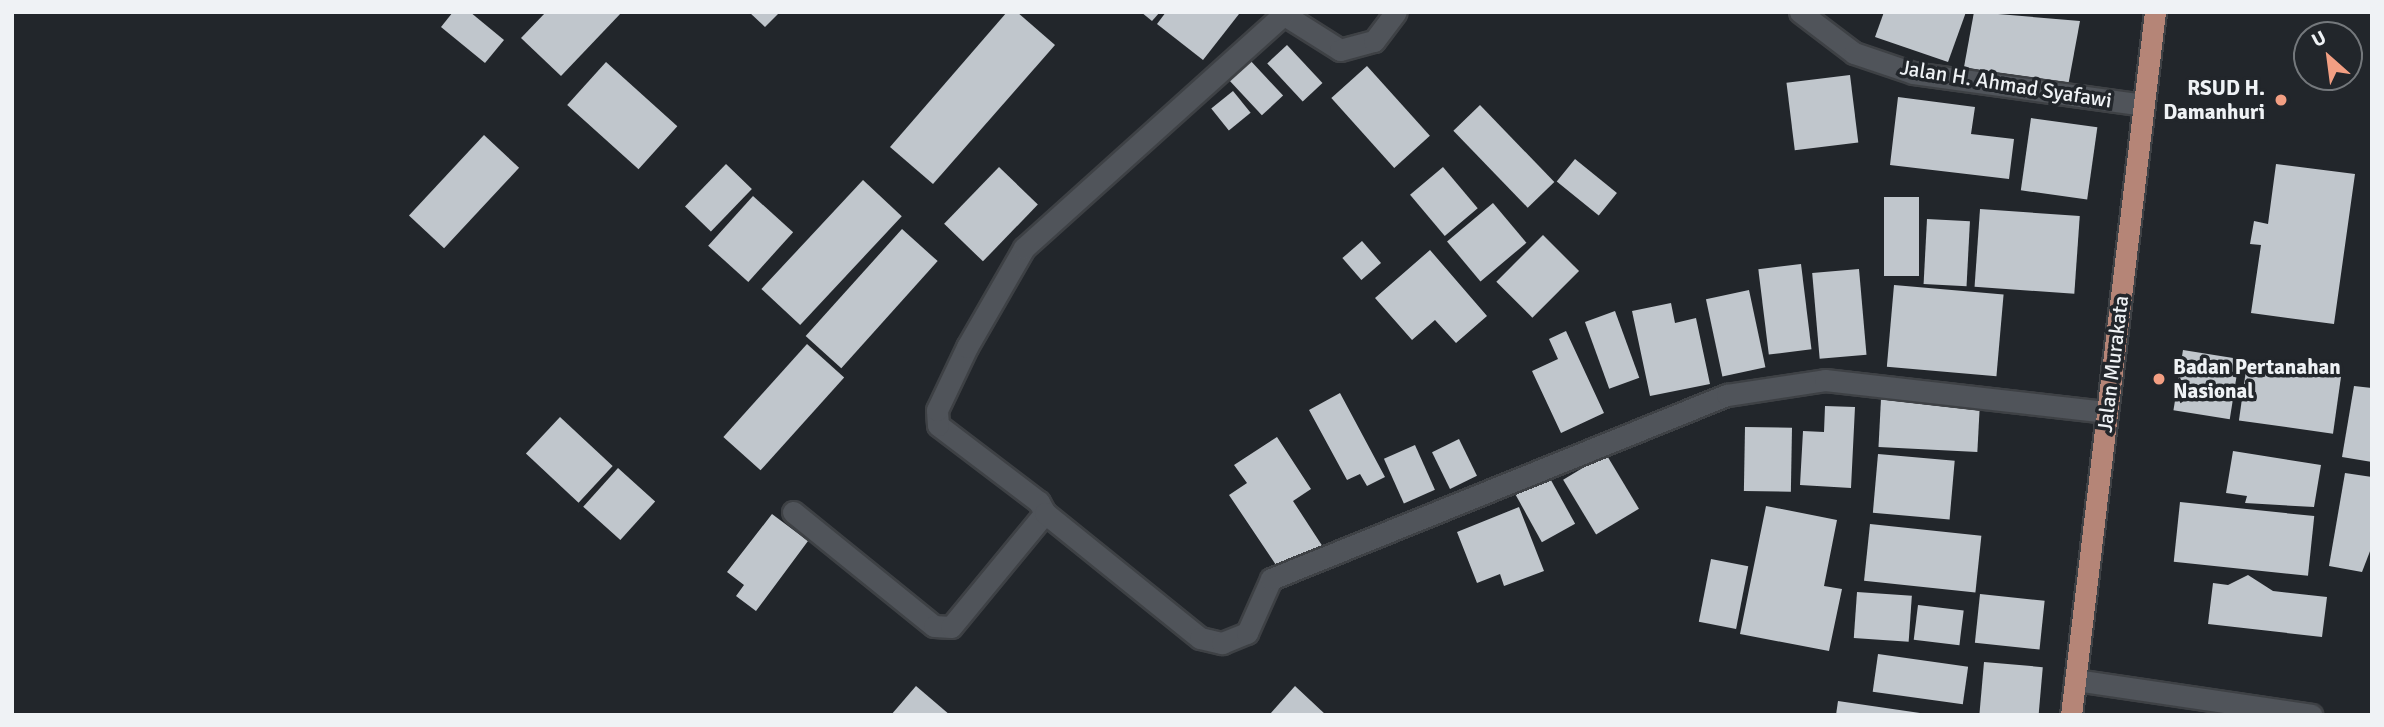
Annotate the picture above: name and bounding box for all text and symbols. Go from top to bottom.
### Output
north arrow [2293,21,2363,91]
text: U [2308,26,2330,53]
street label: Jalan H. Ahmad Syafawi [1898,55,2114,113]
place label: RSUD H. Damanhuri [2163,75,2265,125]
marker: RSUD H. Damanhuri [2271,90,2291,110]
street label: Jalan Murakata [2092,294,2134,434]
place label: Badan Pertanahan Nasional [2173,354,2341,404]
marker: Badan Pertanahan Nasional [2151,371,2167,387]

